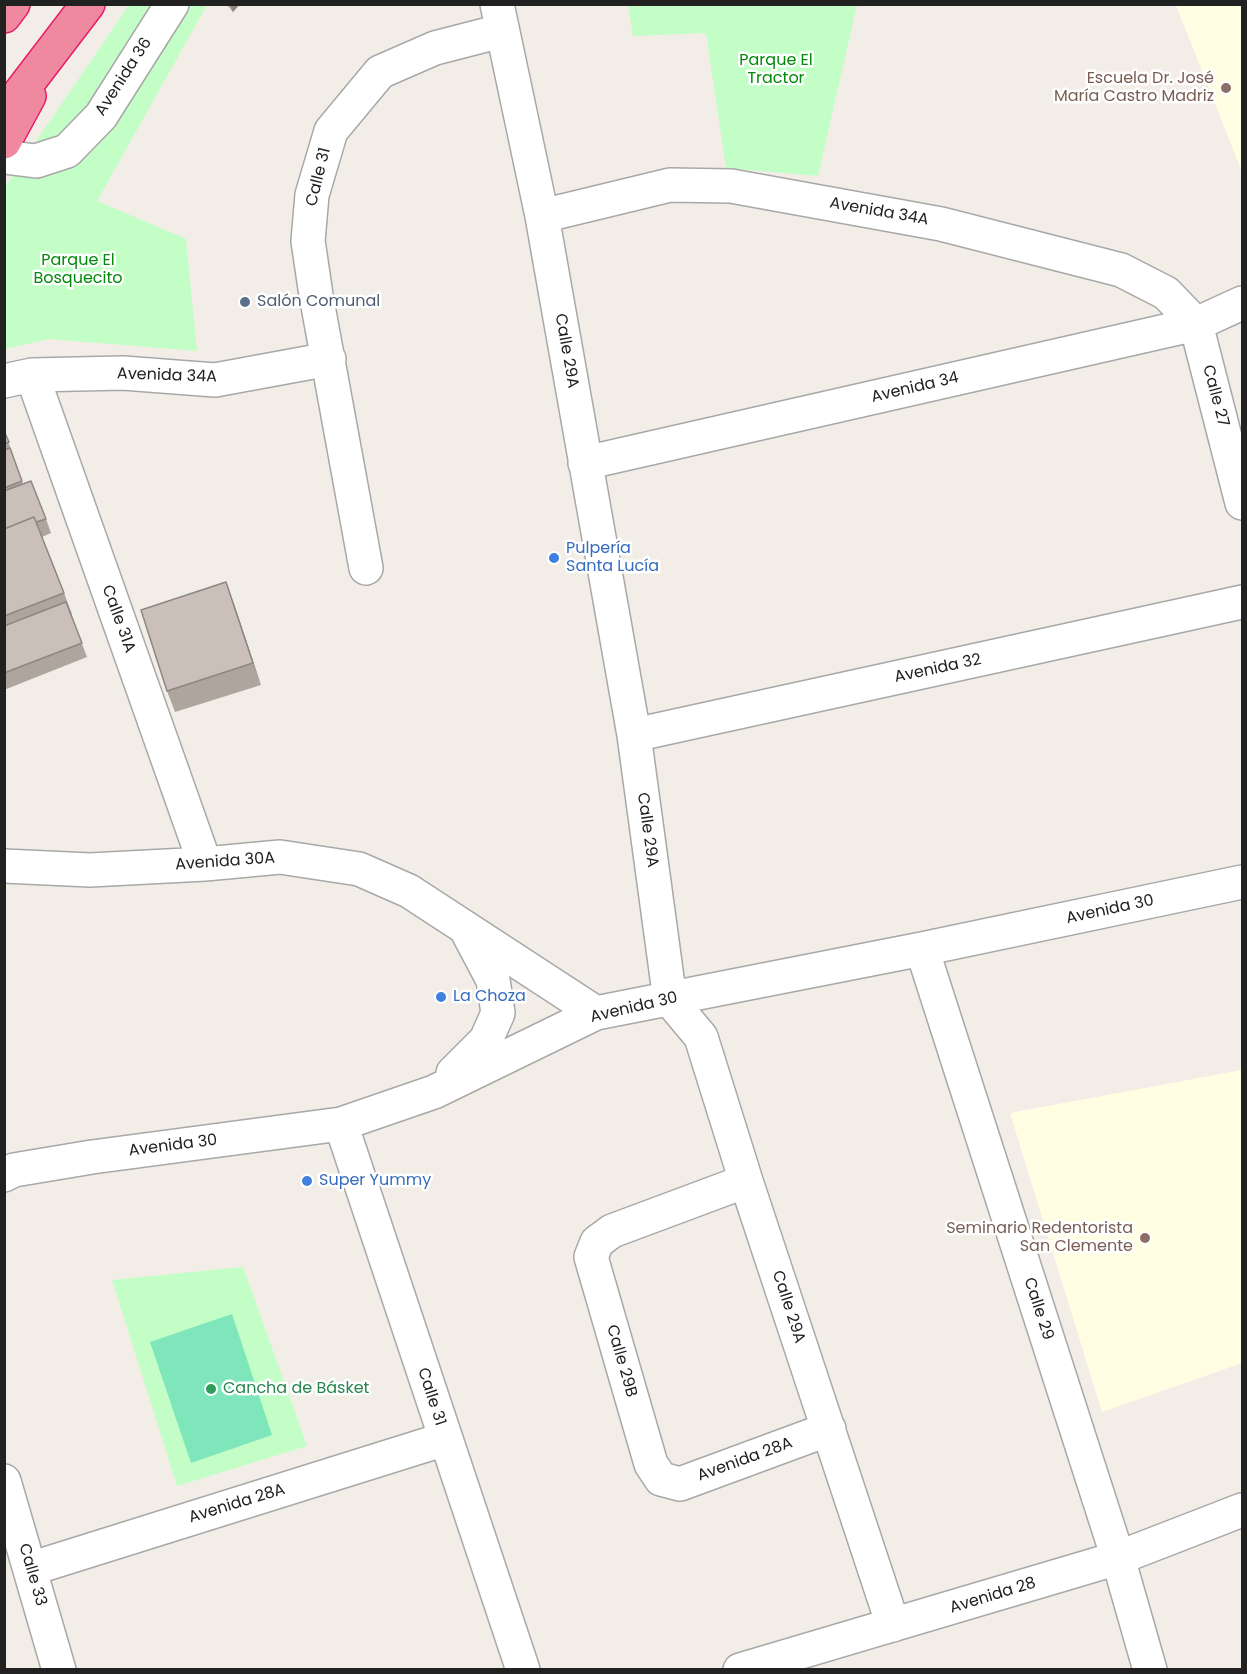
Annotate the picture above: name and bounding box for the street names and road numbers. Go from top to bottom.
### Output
street label: Avenida 36 [92,34,156,120]
street label: Calle 31 [302,146,336,208]
street label: Avenida 34A [828,194,930,230]
street label: Calle 29A [550,312,582,390]
street label: Calle 27 [1198,363,1232,429]
street label: Avenida 34A [117,365,217,387]
street label: Avenida 34 [869,369,961,407]
street label: Calle 31A [97,583,139,655]
street label: Avenida 32 [893,650,983,688]
street label: Calle 29A [632,791,662,869]
street label: Avenida 30A [174,849,276,875]
street label: Avenida 30 [1064,891,1156,929]
street label: Avenida 30 [588,989,680,1027]
street label: Avenida 30 [128,1131,218,1161]
street label: Calle 29A [767,1268,809,1346]
street label: Calle 29 [1019,1275,1057,1343]
street label: Calle 29B [602,1323,640,1399]
street label: Calle 31 [413,1366,449,1428]
street label: Avenida 28A [695,1434,795,1486]
street label: Avenida 28A [186,1480,288,1528]
street label: Calle 33 [14,1542,50,1608]
street label: Avenida 28 [948,1574,1038,1618]

